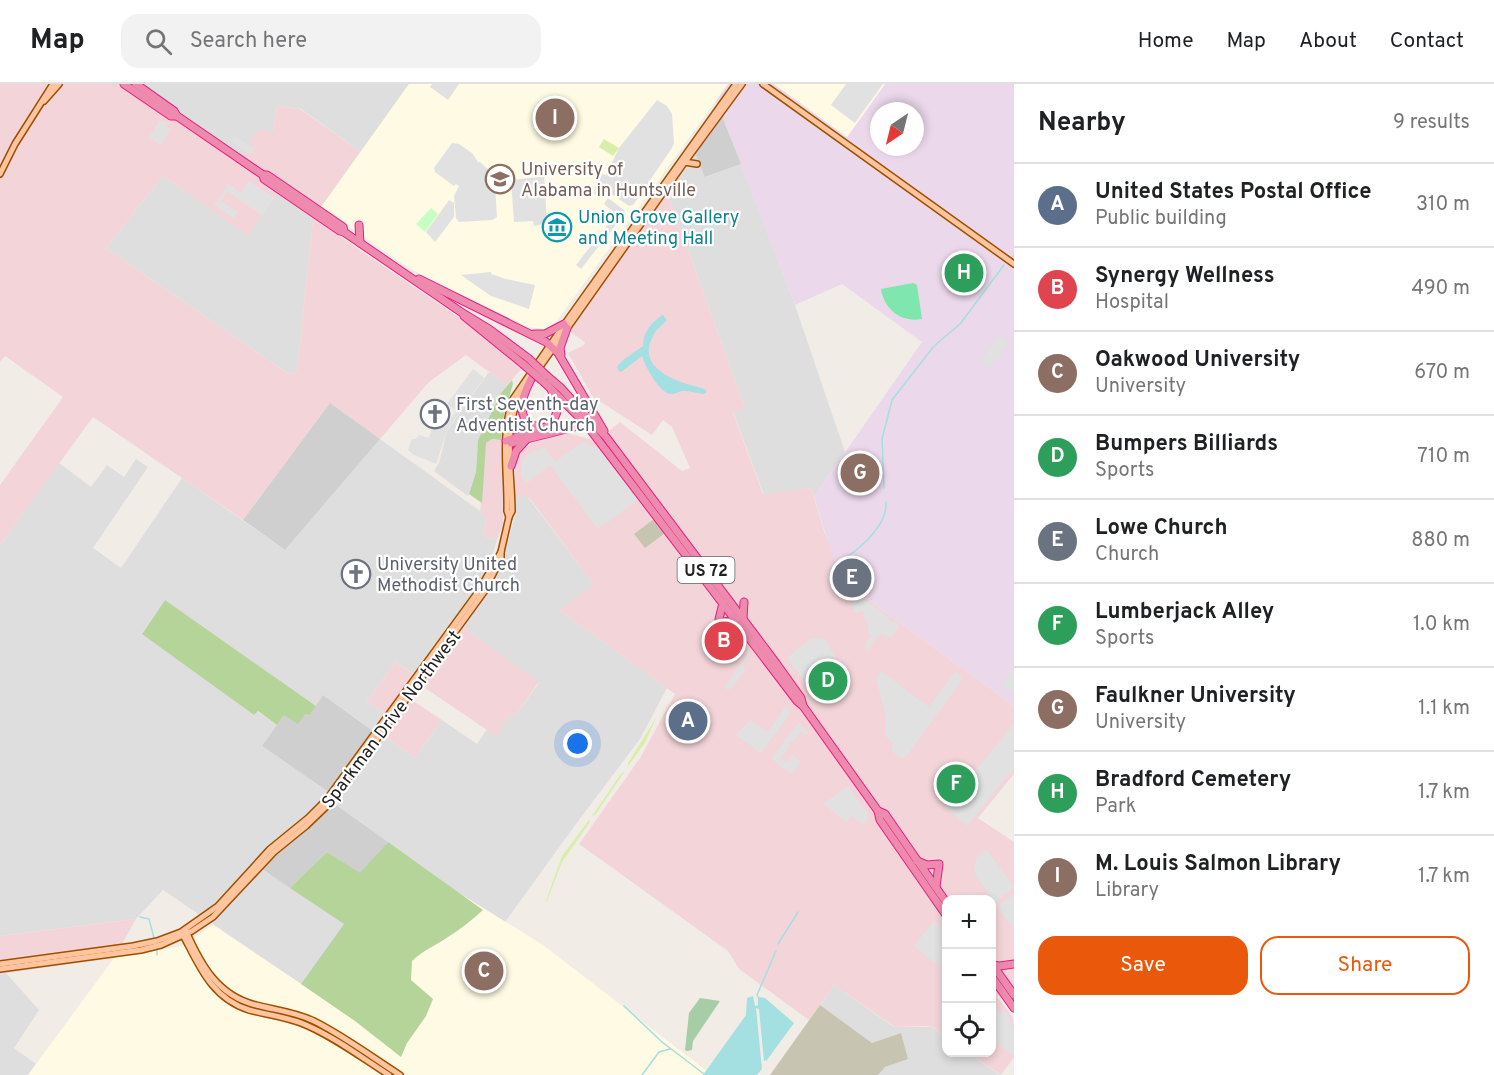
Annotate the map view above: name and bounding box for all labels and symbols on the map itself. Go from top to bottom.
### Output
pin: I [536,96,574,141]
north arrow [870,102,924,156]
place label: University of Alabama in Huntsville [521,159,696,203]
school or university icon: University of Alabama in Huntsville [484,163,516,195]
place label: Union Grove Gallery and Meeting Hall [578,207,739,251]
museum icon: Union Grove Gallery and Meeting Hall [541,211,573,243]
pin: H [944,250,984,296]
place label: First Seventh-day Adventist Church [456,394,598,438]
church icon: First Seventh-day Adventist Church [419,398,451,430]
pin: G [840,450,880,496]
place label: University United Methodist Church [377,554,520,598]
pin: E [832,556,872,600]
road number: US 72 [678,557,734,583]
church icon: University United Methodist Church [340,558,372,590]
pin: B [704,618,744,664]
street label: Sparkman Drive Northwest [318,626,467,814]
pin: D [808,658,848,704]
pin: A [668,698,708,744]
your location [563,729,592,758]
pin: F [936,762,976,806]
pin: C [464,948,504,994]

